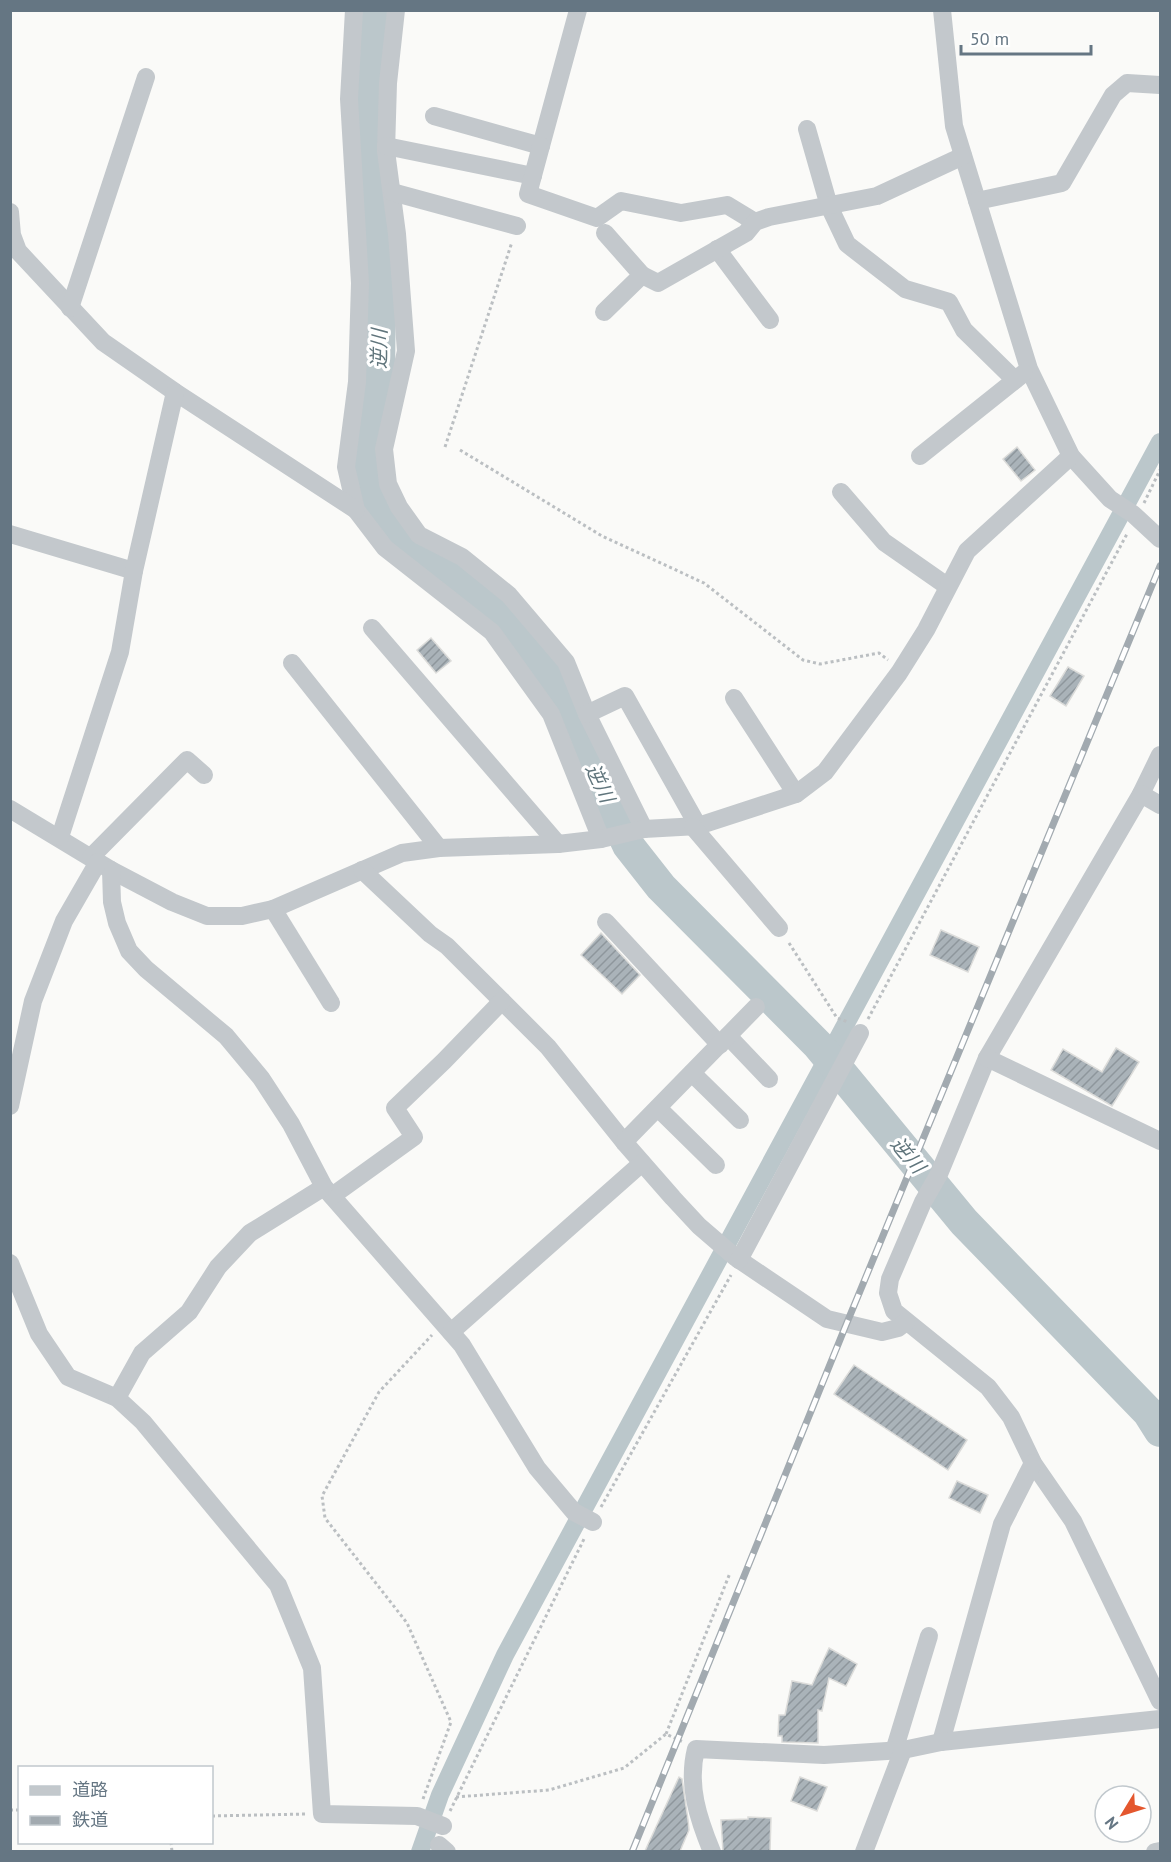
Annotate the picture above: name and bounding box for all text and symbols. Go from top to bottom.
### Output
scale bar [961,18,1092,56]
text: 50 m [970,27,1009,50]
water label: 逆川 [366,327,392,369]
water label: 逆川 [580,759,621,808]
water label: 逆川 [885,1131,932,1180]
legend [18,1766,213,1844]
text: 道路 [72,1778,108,1801]
north arrow [1093,1784,1153,1844]
text: 鉄道 [72,1808,108,1831]
text: N [1100,1813,1122,1834]

